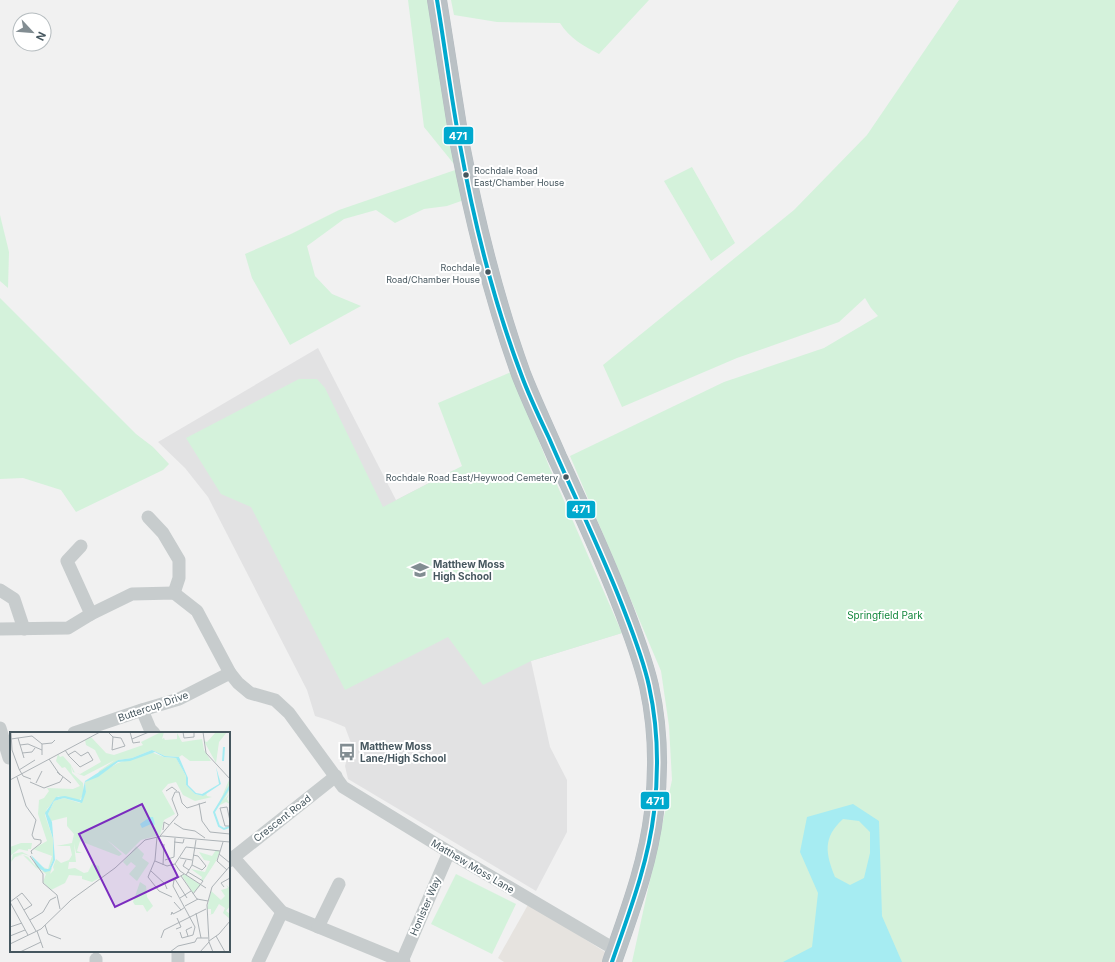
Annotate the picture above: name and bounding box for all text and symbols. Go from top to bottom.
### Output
north arrow [12,12,52,52]
text: N [33,30,49,43]
line badge: 471 [443,126,474,145]
text: 471 [449,129,468,143]
place label: Rochdale Road East/Chamber House [474,165,564,188]
marker: Rochdale Road East/Chamber House [461,170,471,180]
place label: Rochdale Road/Chamber House [386,262,480,285]
marker: Rochdale Road/Chamber House [483,267,493,277]
place label: Rochdale Road East/Heywood Cemetery [386,472,558,483]
marker: Rochdale Road East/Heywood Cemetery [561,472,571,482]
line badge: 471 [566,500,596,519]
text: 471 [572,502,591,516]
place label: Matthew Moss High School [433,558,505,583]
school or university icon: Matthew Moss High School [410,560,430,580]
park label: Springfield Park [847,609,923,621]
street label: Buttercup Drive [116,688,190,724]
inset map [10,732,230,952]
place label: Matthew Moss Lane/High School [360,740,447,765]
bus stop icon: Matthew Moss Lane/High School [337,742,357,762]
line badge: 471 [640,791,670,810]
street label: Crescent Road [251,792,313,844]
text: 471 [646,794,665,808]
street label: Matthew Moss Lane [429,836,517,896]
street label: Honister Way [407,874,443,937]

